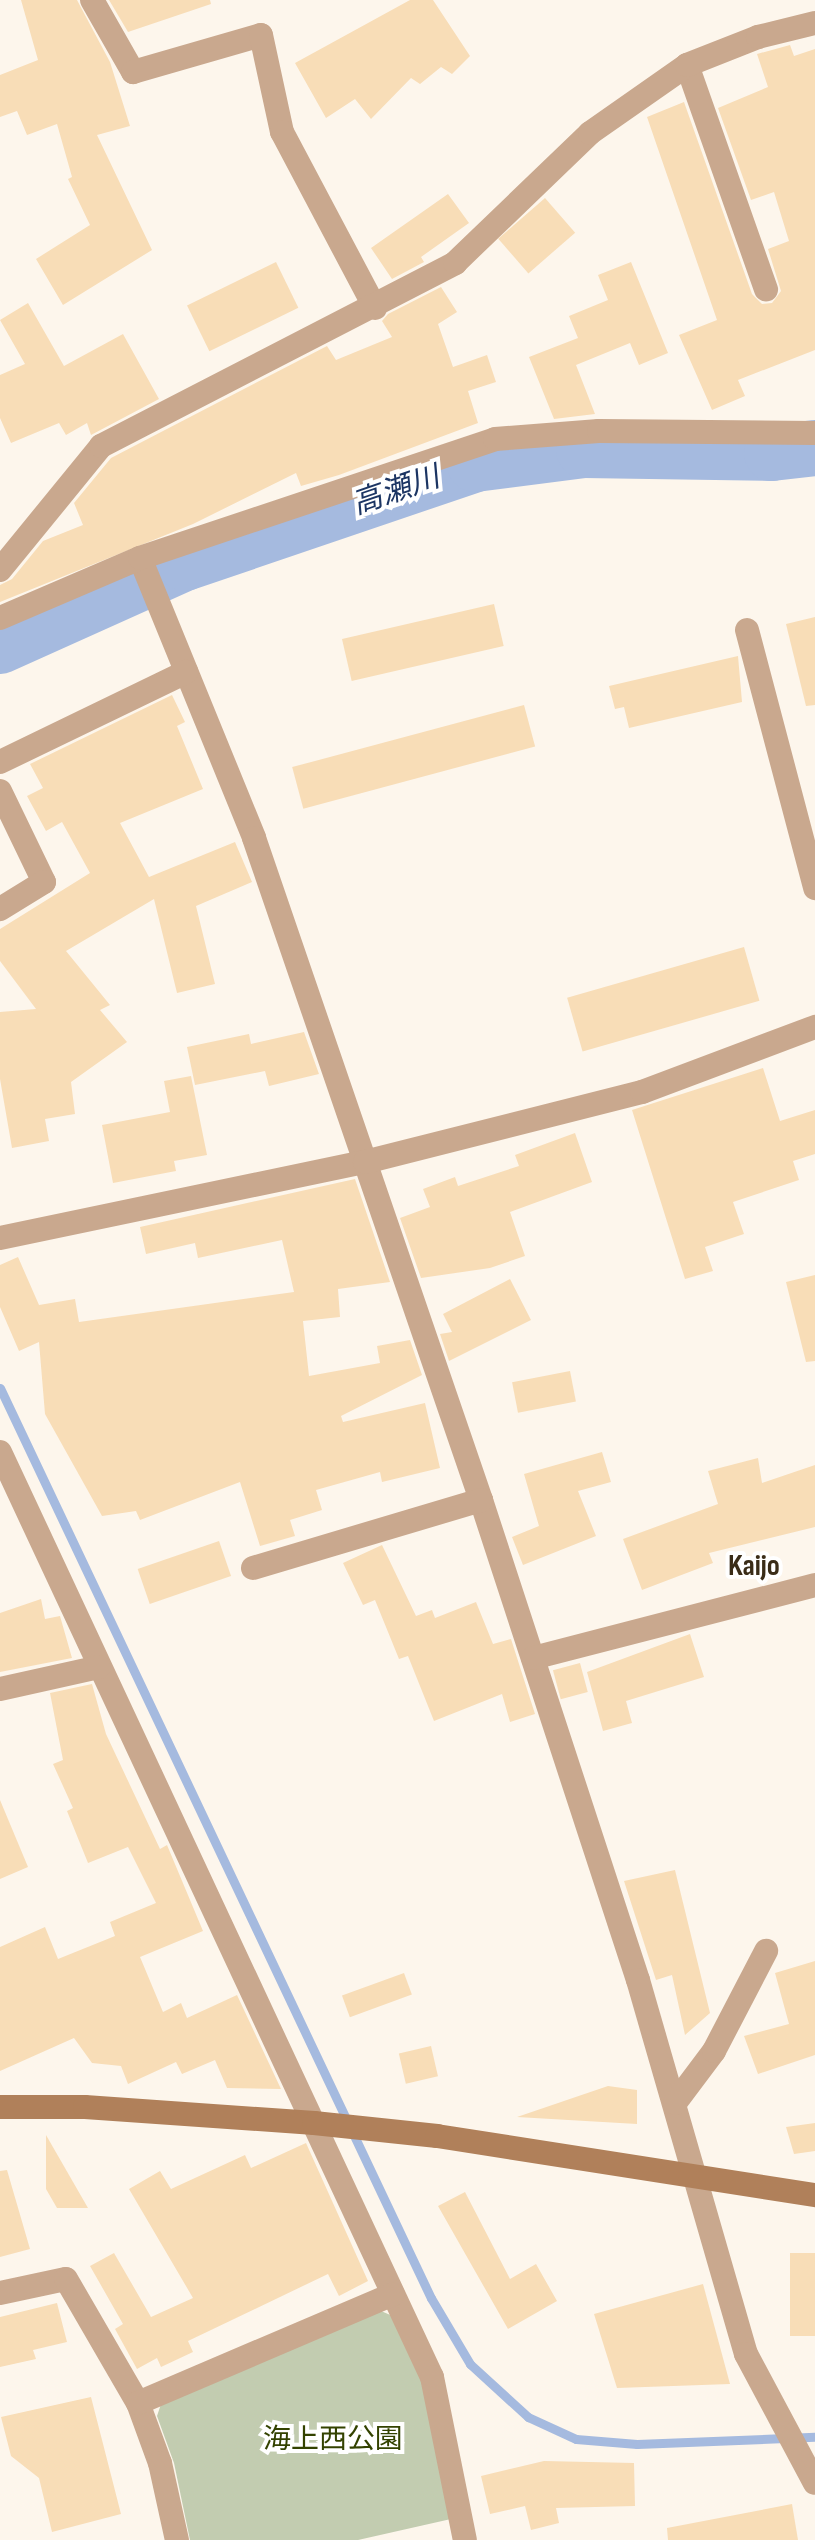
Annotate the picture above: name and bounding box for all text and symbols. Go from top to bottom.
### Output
water label: 高瀬川 [348,459,444,523]
district label: Kaijo [728,1548,780,1584]
park label: 海上西公園 [263,2423,403,2457]

